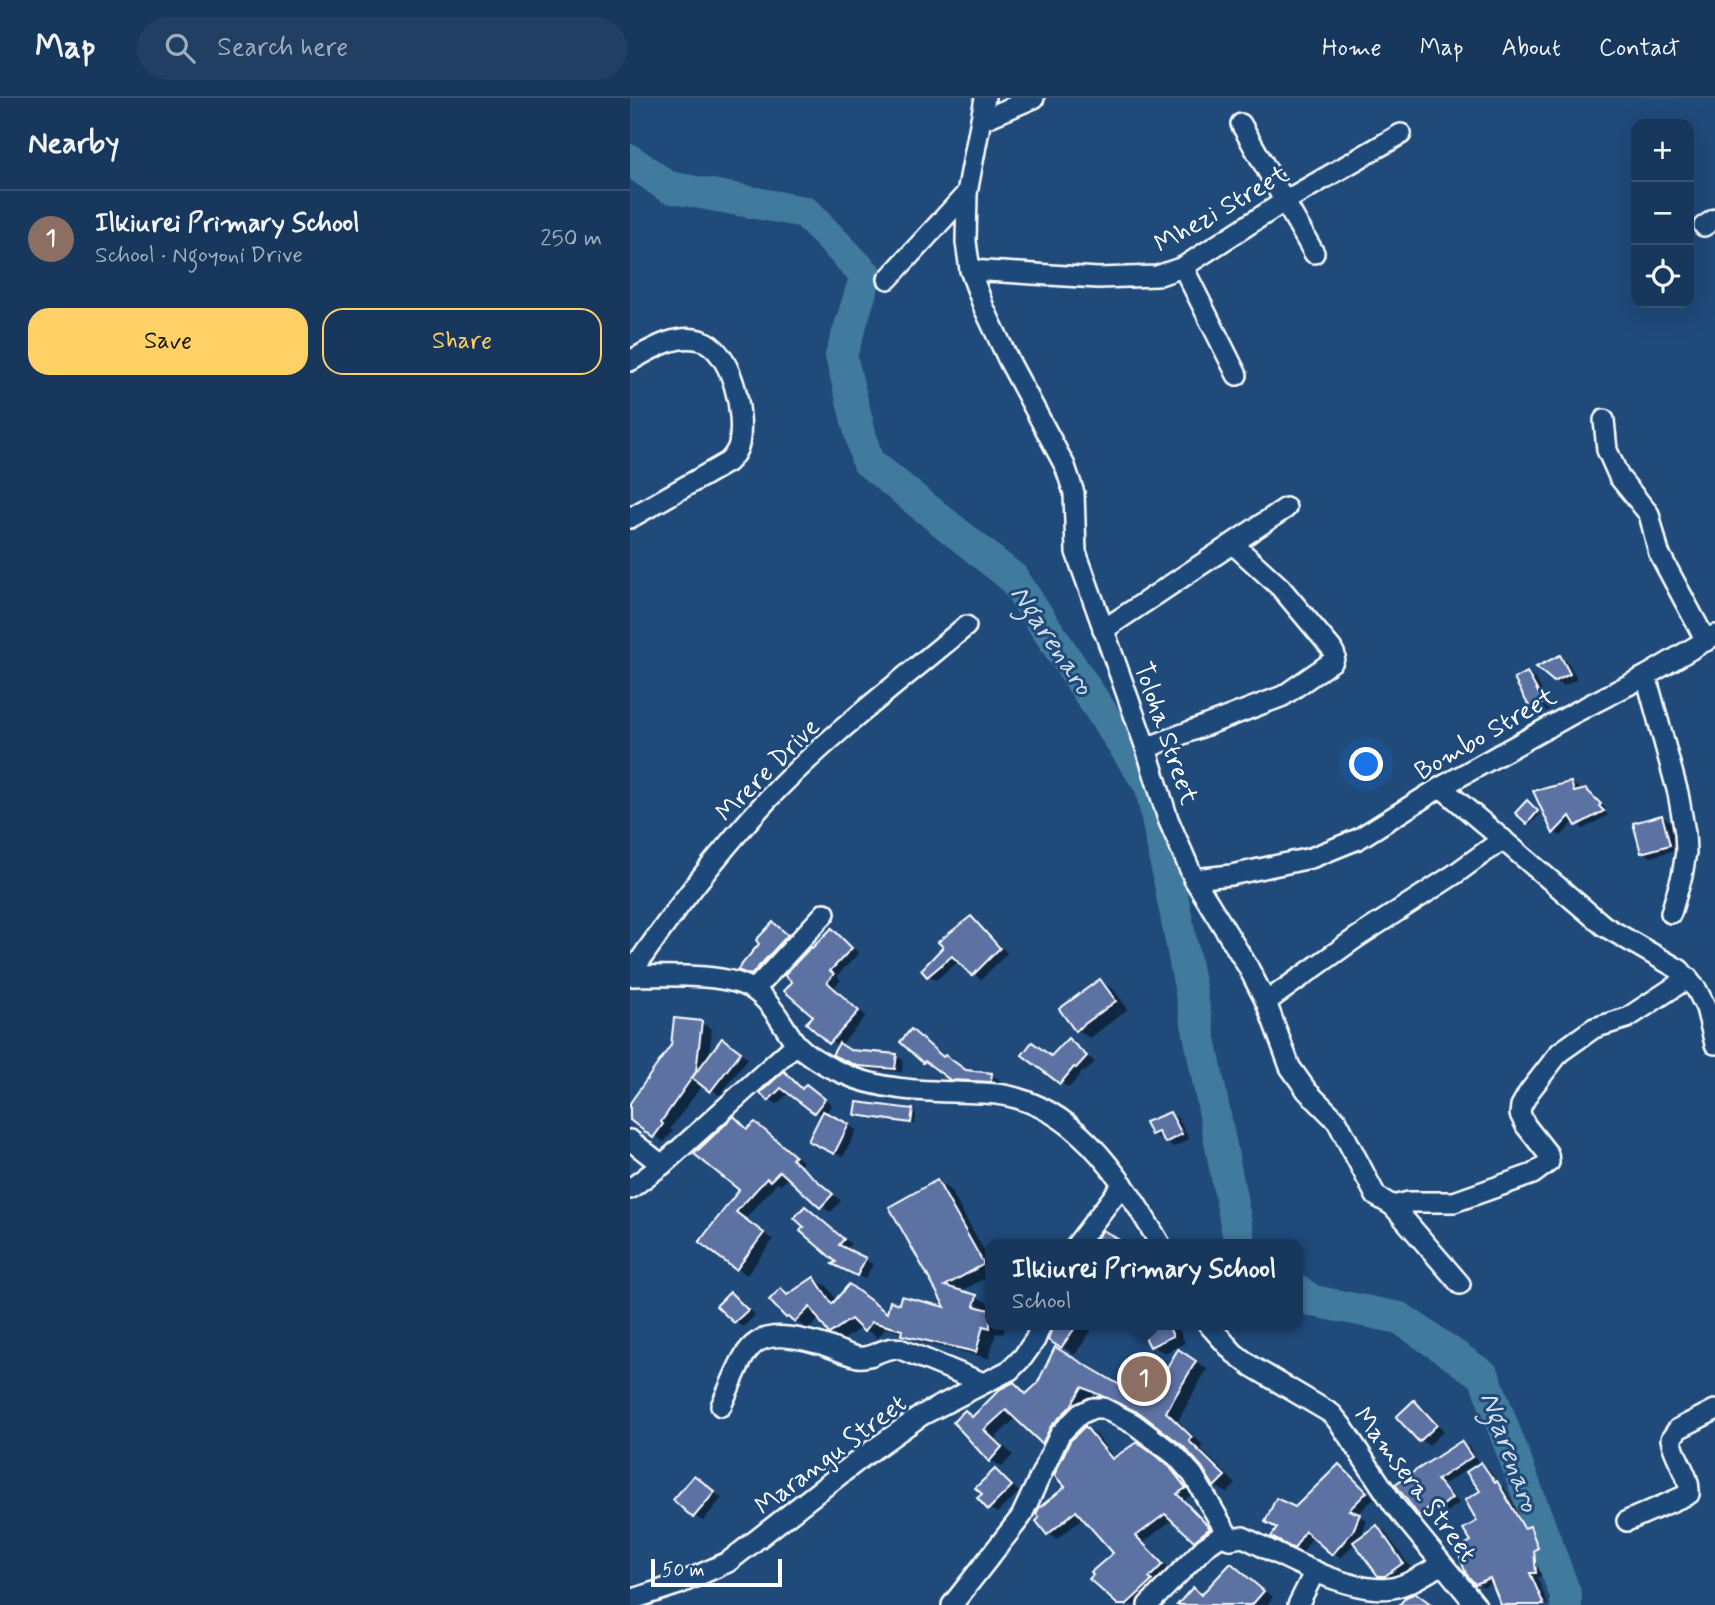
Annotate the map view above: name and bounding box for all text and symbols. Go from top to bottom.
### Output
search box [137,17,627,80]
text: Map [35,26,95,70]
icon: search [161,29,199,67]
text: Search here [217,31,348,65]
text: Home [1322,33,1382,64]
text: Map [1420,33,1464,64]
text: About [1502,33,1561,64]
text: Contact [1599,33,1680,64]
map controls [1631,119,1694,308]
button: + [1631,119,1694,182]
text: Nearby [28,124,119,163]
street label: Mhezi Street [1149,158,1295,262]
button: − [1631,182,1694,245]
text: Ilkiurei Primary School [95,207,359,241]
text: 1 [46,224,56,254]
text: 250 m [540,224,602,254]
text: School · Ngoyoni Drive [95,241,303,271]
button: locate [1631,245,1694,308]
button: Save [28,308,308,375]
button: Share [322,308,602,375]
water label: Ngarenaro [998,578,1102,705]
street label: Toloha Street [1125,658,1205,810]
street label: Bombo Street [1409,680,1563,789]
street label: Mrere Drive [709,711,828,830]
your location [1349,747,1383,781]
popup [985,1239,1303,1330]
text: Ilkiurei Primary School [1012,1253,1276,1287]
text: School [1012,1287,1071,1317]
pin: 1 [1121,1353,1167,1405]
street label: Marangu Street [748,1387,914,1524]
water label: Ngarenaro [1467,1387,1548,1519]
street label: Mamsera Street [1345,1401,1484,1570]
scale bar [651,1556,782,1588]
text: 50 m [662,1558,705,1583]

